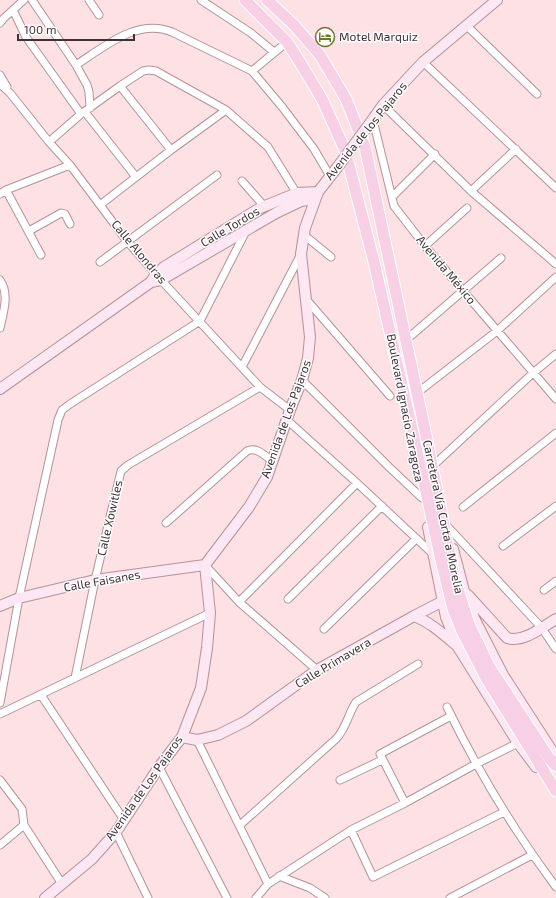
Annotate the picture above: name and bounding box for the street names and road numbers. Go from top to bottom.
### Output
street label: Avenida de los Pajaros [321,79,410,183]
street label: Calle Tordos [197,203,262,249]
street label: Calle Alondras [109,217,170,286]
street label: Avenida México [414,232,480,307]
street label: Boulevard Ignacio Zaragoza [385,332,427,483]
street label: Avenida de Los Pajaros [257,358,314,480]
street label: Carretera Vía Corta a Morelia [421,439,467,595]
street label: Calle Xowitles [94,479,125,557]
street label: Calle Faisanes [62,566,141,594]
street label: Calle Primavera [292,634,373,690]
street label: Avenida de Los Pajaros [102,732,185,843]

